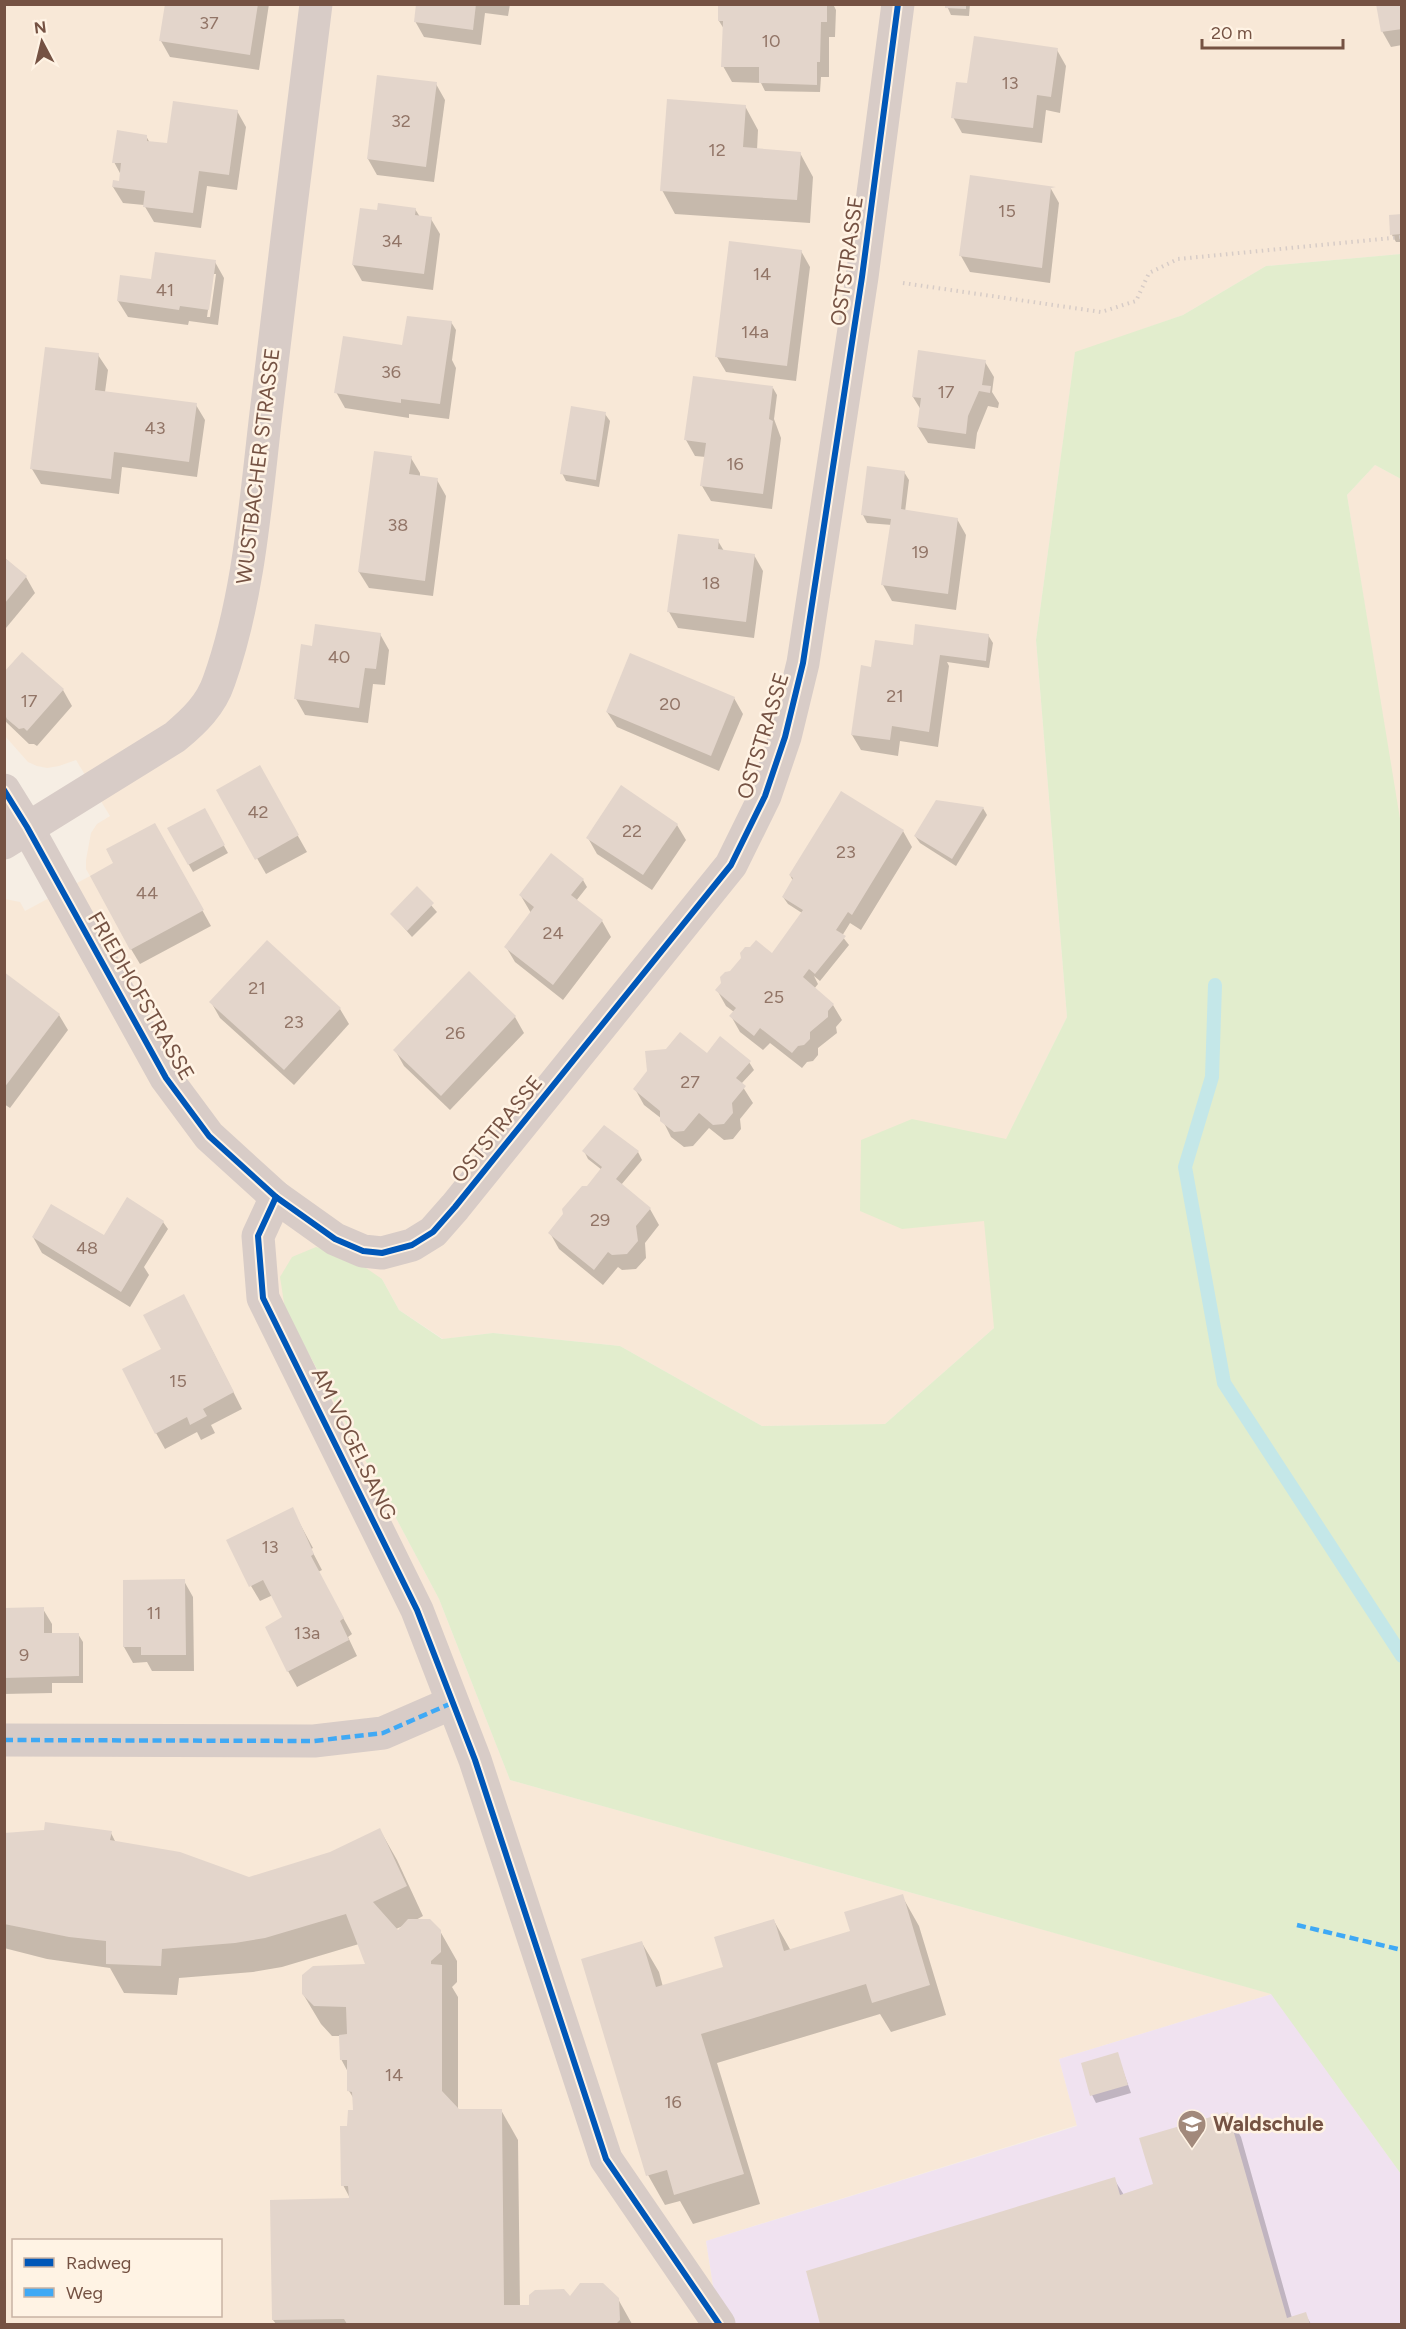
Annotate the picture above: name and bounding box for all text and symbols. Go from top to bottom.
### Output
north arrow [12,12,72,72]
house number: 37 [199,12,219,34]
scale bar [1202,12,1343,50]
text: N [33,17,48,38]
text: 20 m [1211,22,1252,44]
house number: 10 [762,30,780,52]
house number: 13 [1001,72,1019,94]
house number: 32 [391,110,411,132]
house number: 12 [708,139,726,161]
street label: OSTSTRASSE [825,194,868,327]
house number: 15 [998,200,1016,222]
house number: 34 [382,230,402,252]
house number: 14 [753,263,771,285]
house number: 41 [156,279,174,301]
house number: 14a [741,321,769,343]
street label: WUSTBACHER STRASSE [231,346,284,586]
house number: 36 [381,361,401,383]
house number: 17 [937,381,955,403]
house number: 43 [145,417,165,439]
house number: 16 [726,453,744,475]
house number: 38 [388,514,408,536]
house number: 19 [911,541,929,563]
house number: 18 [702,572,720,594]
house number: 40 [328,646,350,668]
street label: OSTSTRASSE [731,670,794,802]
house number: 21 [886,685,904,707]
house number: 17 [20,690,38,712]
house number: 20 [659,693,681,715]
house number: 42 [247,801,269,823]
house number: 22 [622,820,642,842]
house number: 23 [836,841,856,863]
house number: 44 [136,882,158,904]
street label: FRIEDHOFSTRASSE [83,907,200,1085]
house number: 24 [542,922,564,944]
house number: 21 [248,977,266,999]
house number: 25 [764,986,784,1008]
house number: 23 [284,1011,304,1033]
house number: 26 [445,1022,465,1044]
street label: OSTSTRASSE [446,1070,548,1187]
house number: 27 [680,1071,700,1093]
house number: 29 [590,1209,610,1231]
house number: 48 [76,1237,98,1259]
street label: AM VOGELSANG [307,1363,402,1524]
house number: 15 [169,1370,187,1392]
house number: 13 [261,1536,279,1558]
house number: 11 [147,1602,161,1624]
house number: 13a [294,1622,320,1644]
house number: 9 [19,1644,29,1666]
house number: 14 [385,2064,403,2086]
house number: 16 [664,2091,682,2113]
school or university icon: Waldschule [1176,2108,1208,2150]
place label: Waldschule [1213,2111,1324,2136]
legend [12,2239,222,2317]
text: Radweg [66,2252,131,2274]
text: Weg [66,2282,103,2304]

